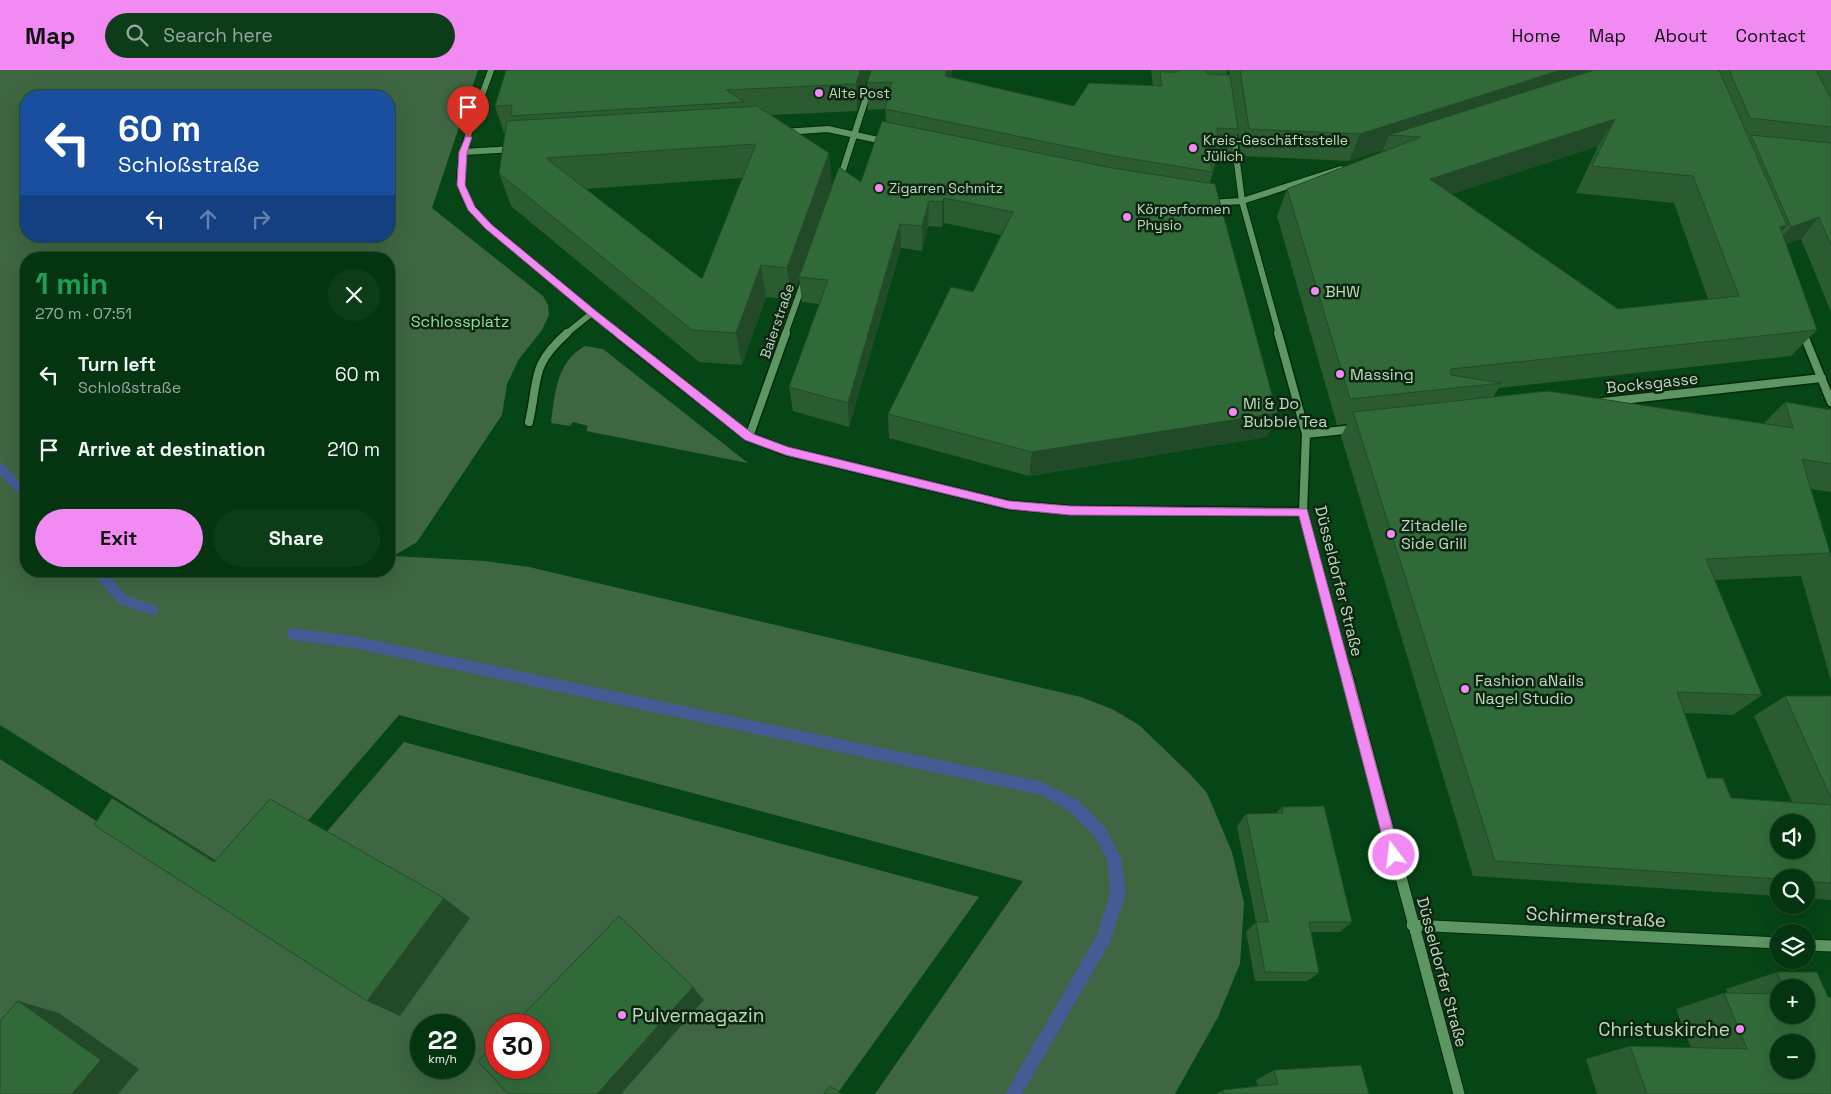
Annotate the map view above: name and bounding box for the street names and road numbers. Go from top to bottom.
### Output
street label: Baierstraße [756,281,798,361]
street label: Bocksgasse [1605,368,1699,398]
street label: Düsseldorfer Straße [1310,503,1368,659]
street label: Düsseldorfer Straße [1412,895,1472,1049]
street label: Schirmerstraße [1525,901,1667,933]

